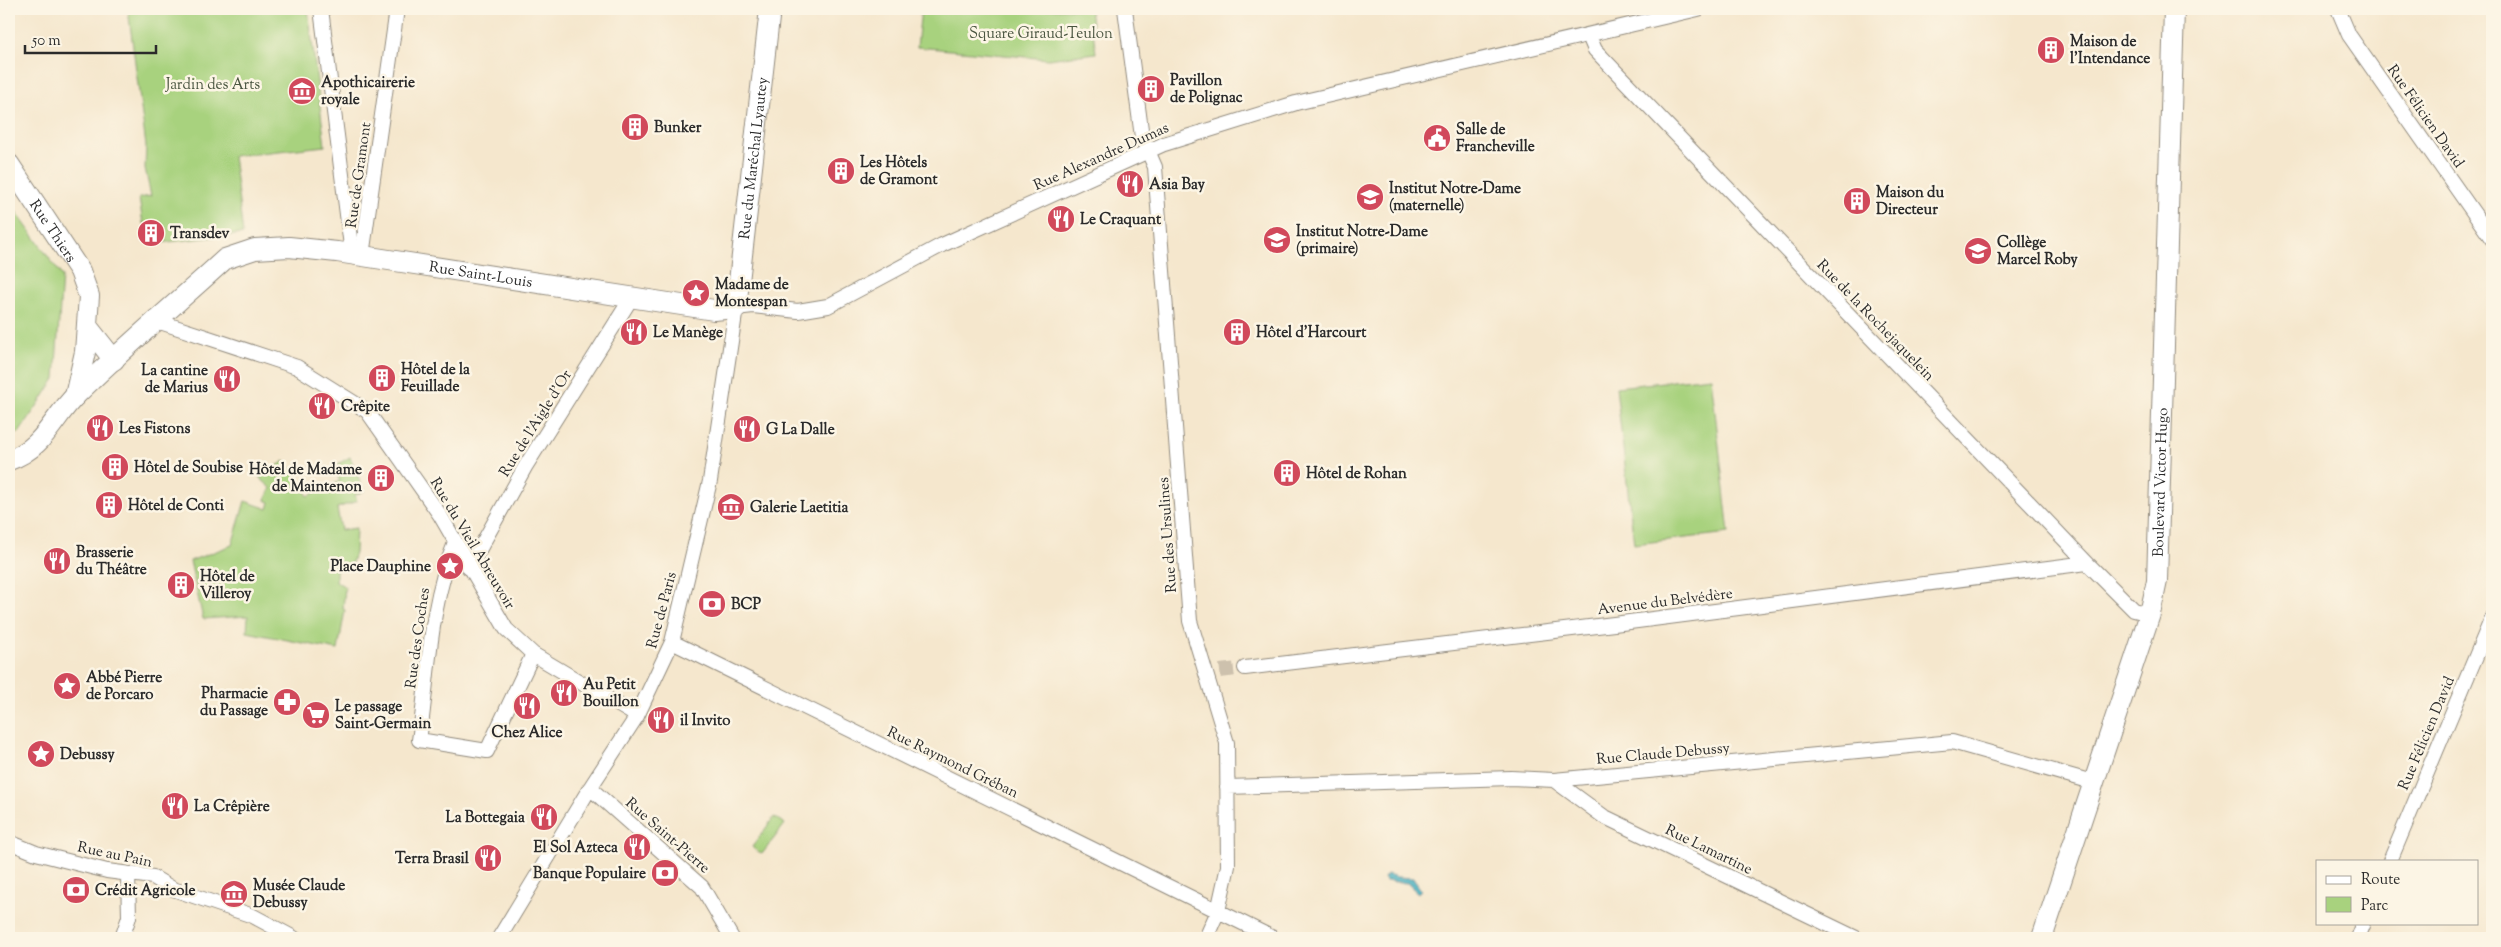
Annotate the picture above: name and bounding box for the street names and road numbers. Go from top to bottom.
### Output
street label: Rue Félicien David [2381,61,2469,173]
street label: Rue du Maréchal Lyautey [735,75,774,240]
street label: Rue Alexandre Dumas [1031,118,1173,197]
street label: Rue de Gramont [342,121,377,230]
street label: Rue Thiers [24,196,80,267]
street label: Rue de la Rochejaquelein [1811,256,1939,387]
street label: Rue Saint-Louis [427,257,534,294]
street label: Rue de l'Aigle d'Or [495,366,578,481]
street label: Boulevard Victor Hugo [2149,407,2174,557]
street label: Rue du Vieil Abreuvoir [424,474,520,614]
street label: Rue des Ursulines [1154,476,1183,593]
street label: Rue de Paris [642,570,683,651]
street label: Avenue du Belvédère [1596,584,1734,621]
street label: Rue des Coches [401,586,436,690]
street label: Rue Félicien David [2394,673,2461,794]
street label: Rue Raymond Gréban [883,722,1022,804]
street label: Rue Claude Debussy [1595,738,1731,771]
street label: Rue Saint-Pierre [620,793,714,879]
street label: Rue Lamartine [1661,820,1756,881]
street label: Rue au Pain [75,837,154,874]

